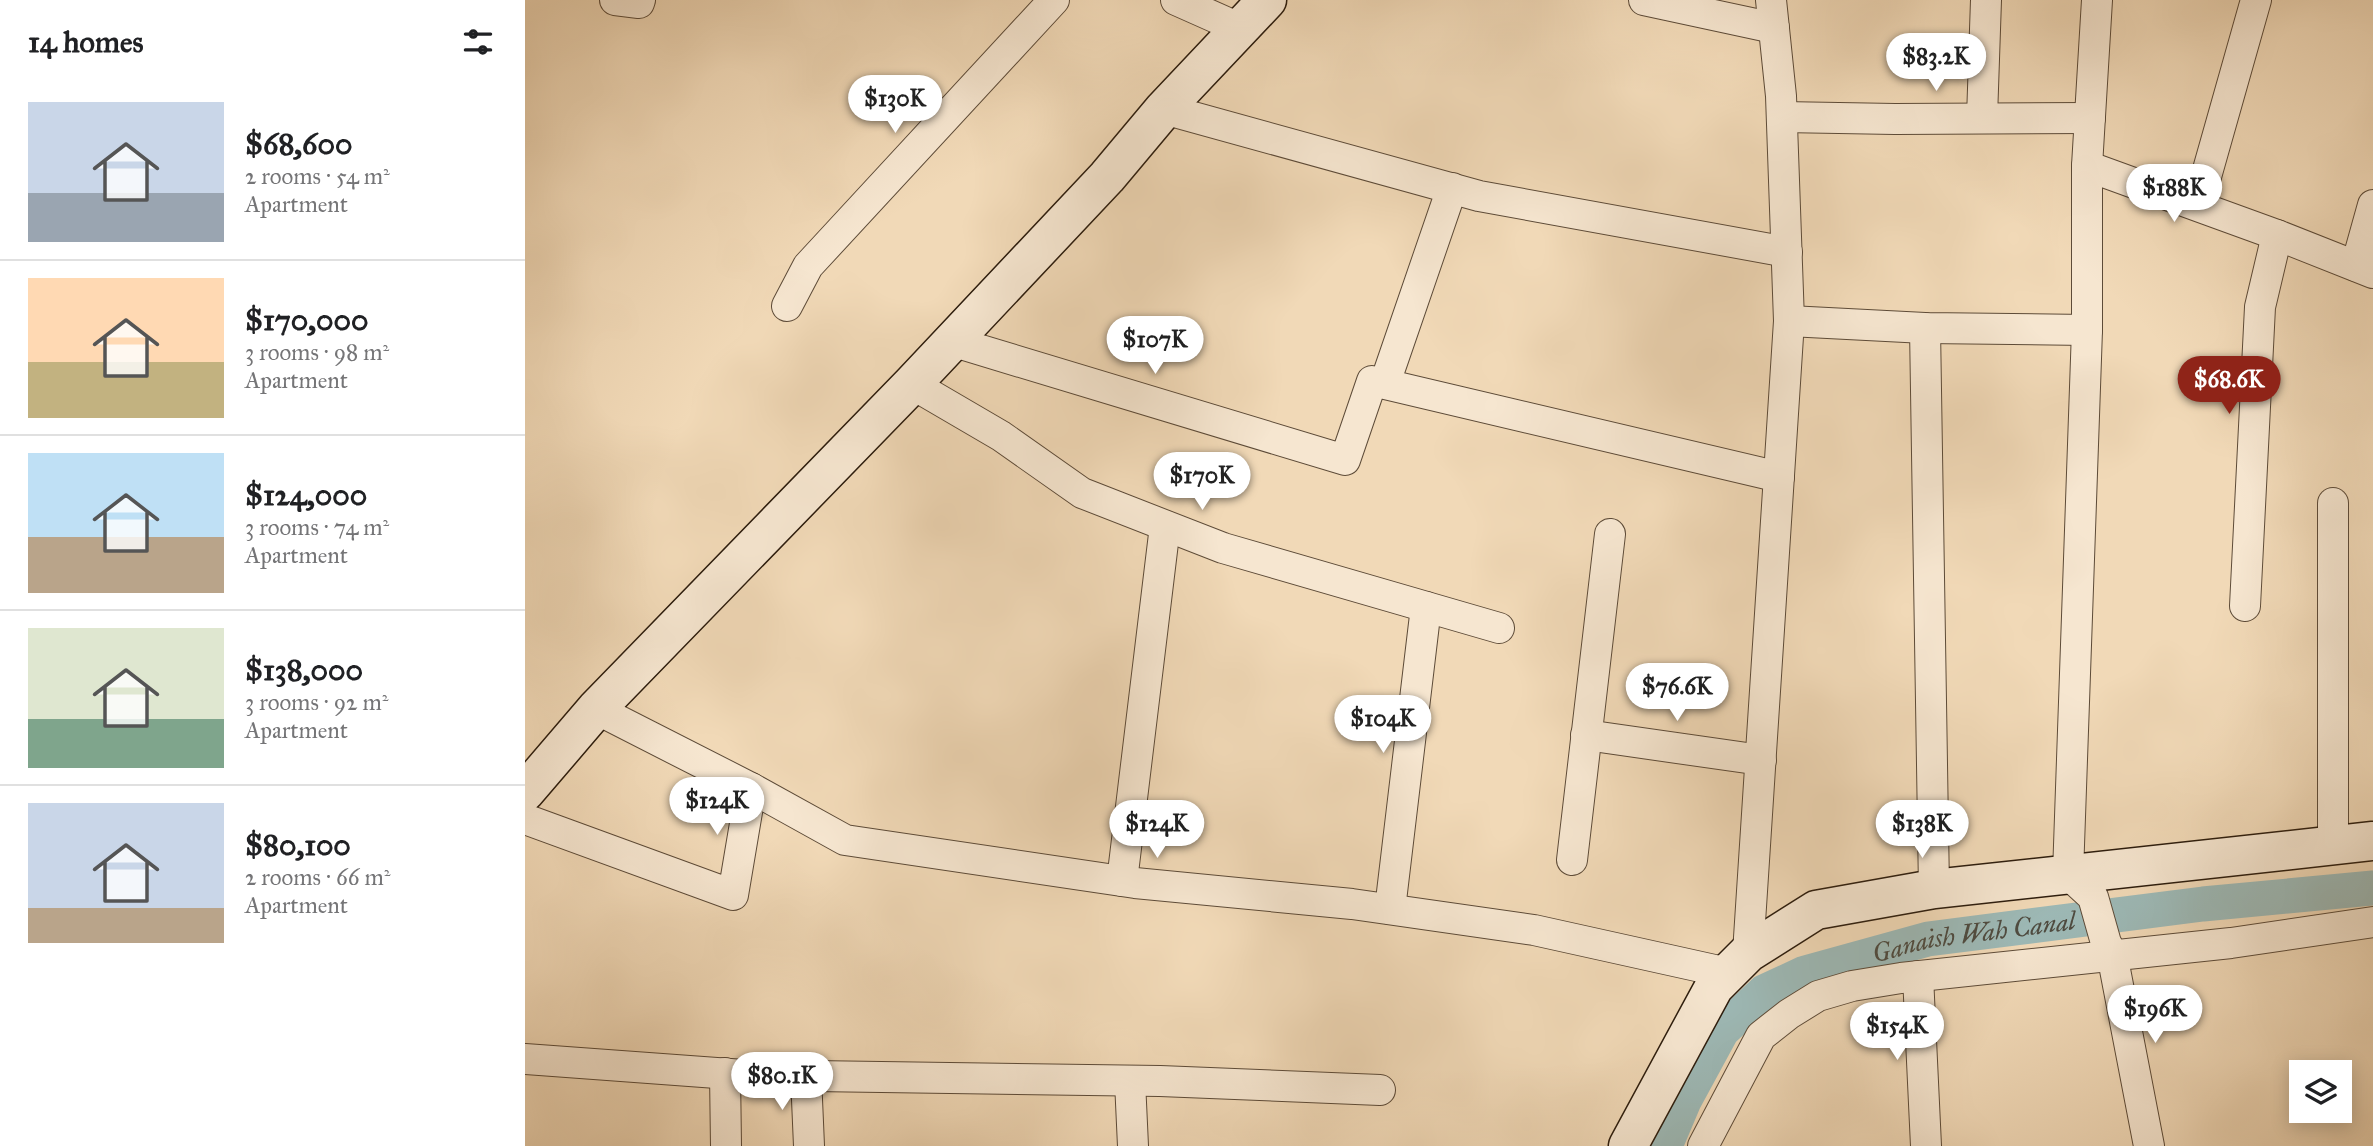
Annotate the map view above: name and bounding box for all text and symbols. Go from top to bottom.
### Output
icon: filters [459,23,497,61]
text: 14 homes [28,24,143,60]
pin: $83.2K [1879,34,1993,93]
text: $83.2K [1902,42,1970,70]
pin: $130K [846,76,944,135]
text: $130K [864,84,926,112]
text: $68,600 [245,126,352,162]
icon: home [84,130,168,214]
text: 2 rooms · 54 m² [245,162,390,190]
pin: $188K [2125,164,2223,224]
text: $188K [2142,173,2206,201]
text: Apartment [245,190,348,218]
text: $170,000 [245,302,368,338]
icon: home [84,306,168,390]
pin: $107K [1106,316,1204,376]
text: $107K [1123,325,1187,353]
text: 3 rooms · 98 m² [245,338,389,366]
pin: $68.6K [2172,356,2286,416]
text: $68.6K [2194,365,2264,393]
text: Apartment [245,366,348,394]
pin: $170K [1153,452,1251,512]
text: $170K [1170,461,1234,489]
text: $124,000 [245,477,367,513]
icon: home [84,481,168,565]
text: 3 rooms · 74 m² [245,513,389,541]
text: Apartment [245,541,348,569]
text: $138,000 [245,652,363,688]
icon: home [84,656,168,740]
pin: $76.6K [1620,664,1734,723]
text: $76.6K [1642,672,1712,700]
text: 3 rooms · 92 m² [245,688,388,716]
pin: $104K [1334,696,1432,755]
text: $104K [1350,704,1416,732]
text: Apartment [245,716,348,744]
pin: $124K [668,778,766,837]
text: $124K [685,786,749,814]
pin: $124K [1108,800,1206,860]
pin: $138K [1873,800,1971,860]
text: $124K [1125,809,1189,837]
text: $138K [1892,809,1952,837]
text: $80,100 [245,827,351,863]
icon: home [84,831,168,915]
text: 2 rooms · 66 m² [245,863,390,891]
text: Apartment [245,891,348,919]
water label: Ganaish Wah Canal [1868,904,2079,970]
pin: $196K [2106,986,2204,1045]
text: $196K [2123,994,2187,1022]
pin: $154K [1848,1002,1946,1062]
text: $154K [1866,1011,1928,1039]
pin: $80.1K [725,1052,839,1112]
map controls [2289,1060,2352,1123]
button: layers [2289,1060,2352,1123]
text: $80.1K [747,1061,817,1089]

